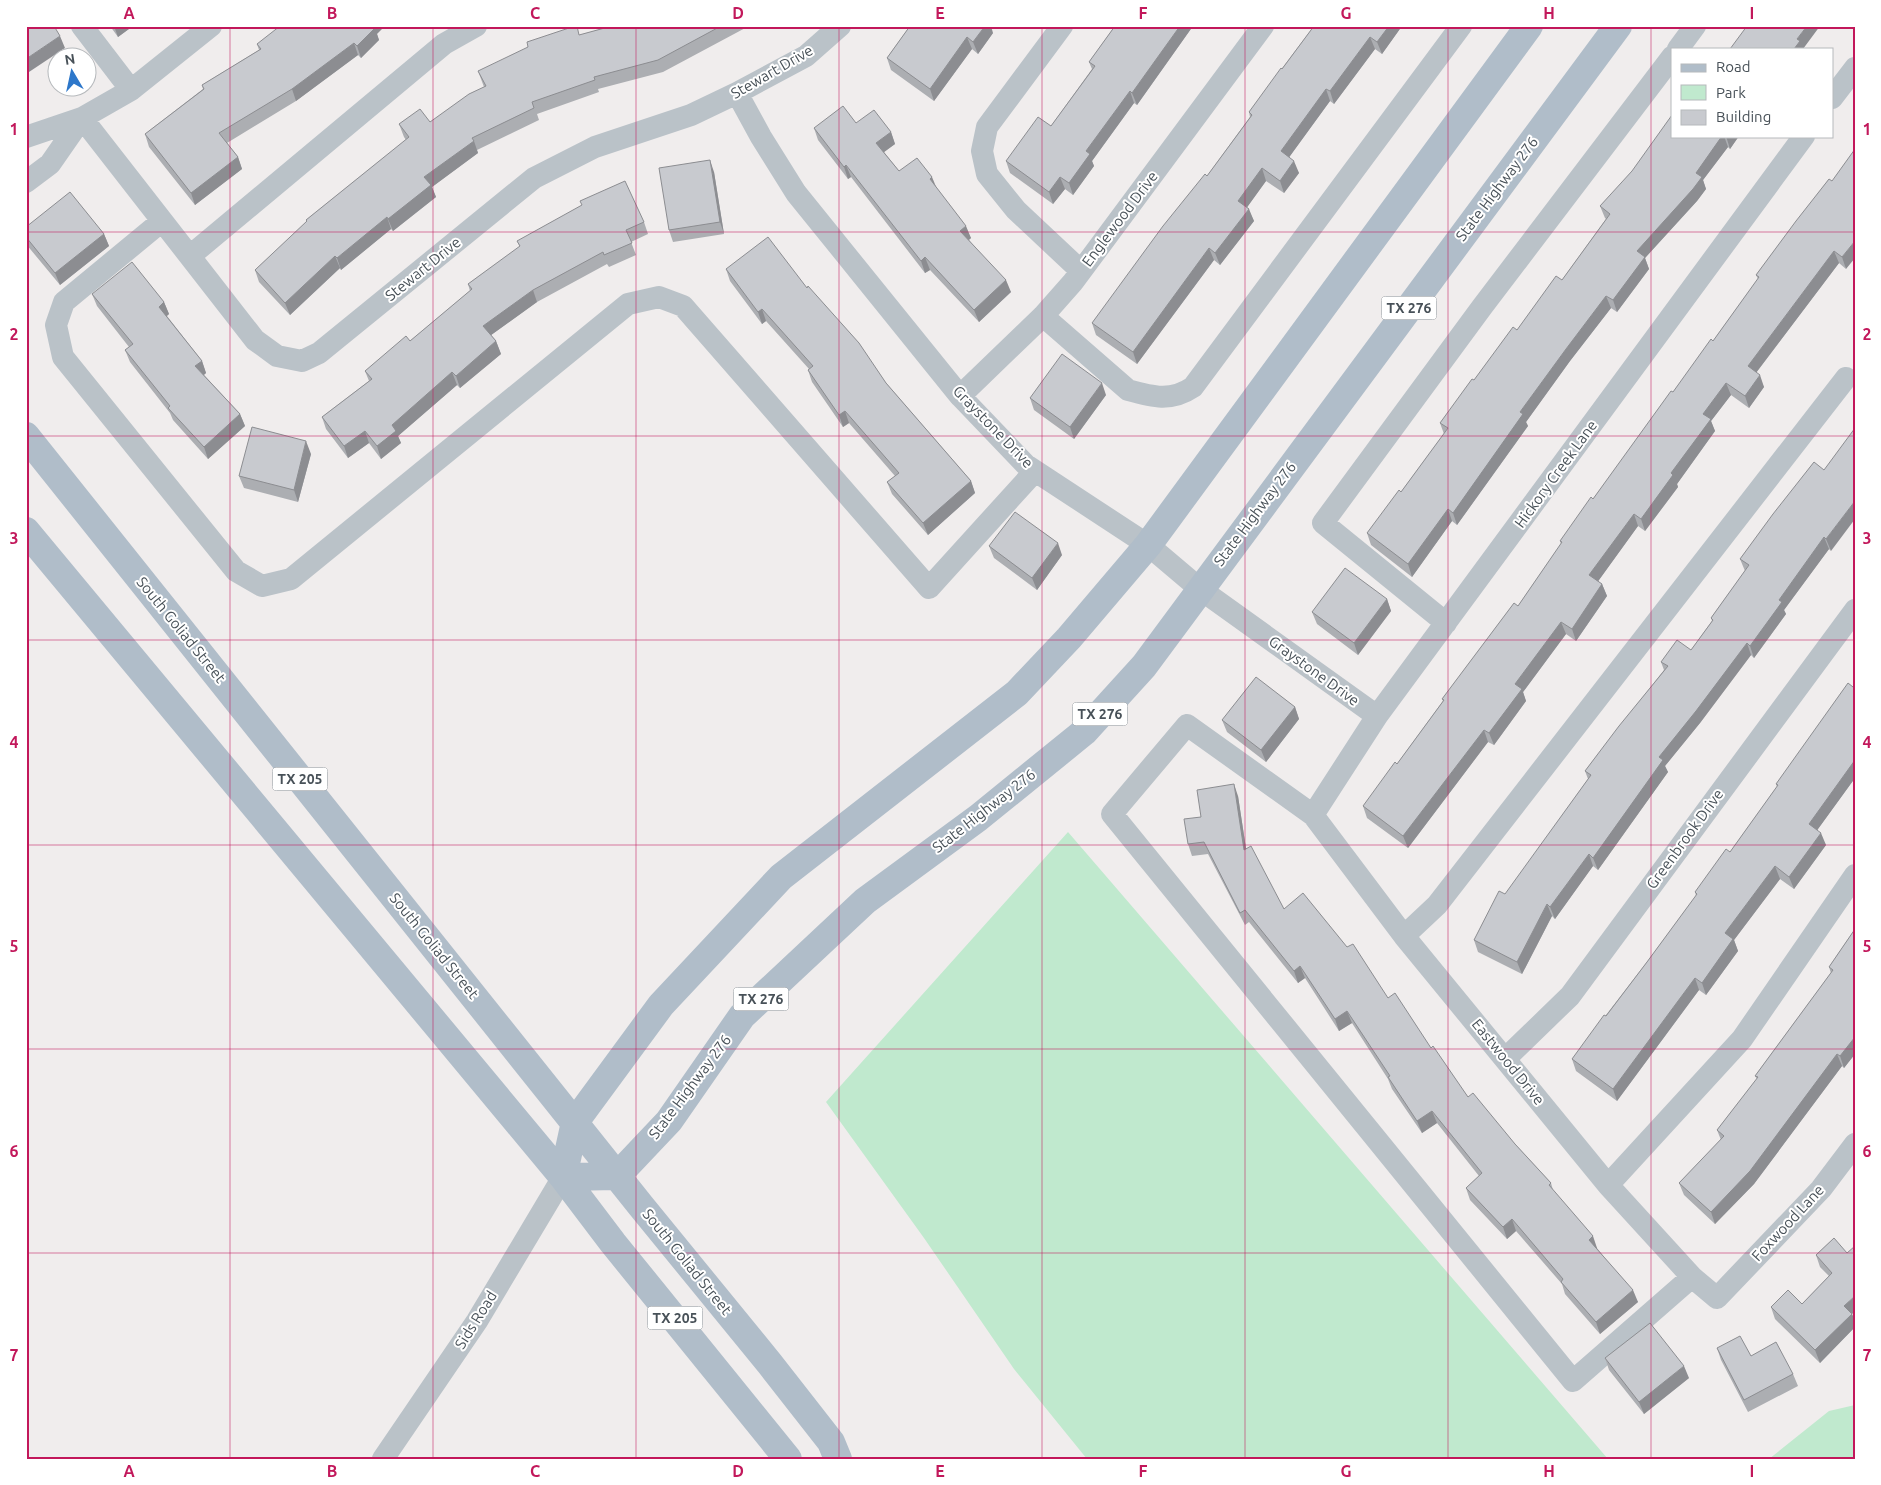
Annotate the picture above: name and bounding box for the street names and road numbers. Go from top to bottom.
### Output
street label: Stewart Drive [728,41,816,102]
street label: State Highway 276 [1452,133,1541,244]
street label: Englewood Drive [1078,168,1161,270]
street label: Stewart Drive [382,233,464,304]
road number: TX 276 [1382,296,1436,320]
street label: Graystone Drive [950,382,1037,471]
street label: Hickory Creek Lane [1511,417,1600,531]
street label: State Highway 276 [1210,458,1299,569]
street label: South Goliad Street [133,573,229,686]
street label: Graystone Drive [1266,632,1363,709]
road number: TX 276 [1072,702,1128,726]
street label: State Highway 276 [929,765,1038,856]
road number: TX 205 [272,768,328,791]
street label: Greenbrook Drive [1643,785,1727,892]
street label: South Goliad Street [386,889,482,1002]
road number: TX 276 [734,988,788,1011]
street label: Eastwood Drive [1469,1015,1548,1108]
street label: State Highway 276 [645,1031,734,1142]
street label: Foxwood Lane [1748,1181,1827,1264]
street label: South Goliad Street [639,1205,735,1318]
street label: Sids Road [451,1288,500,1352]
road number: TX 205 [648,1306,702,1330]

